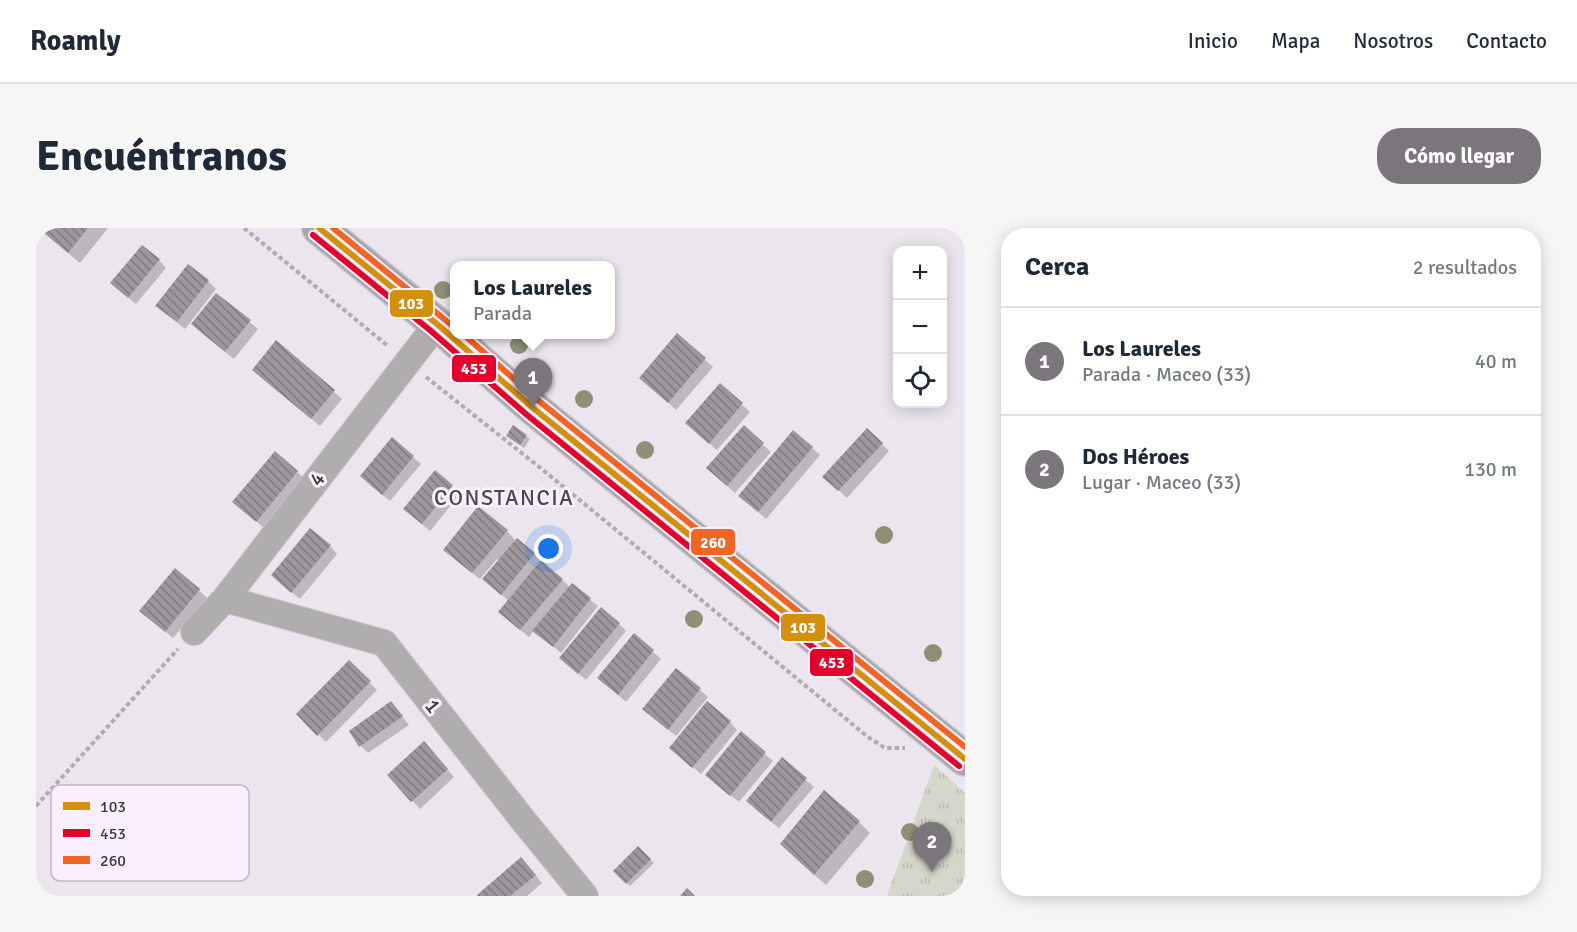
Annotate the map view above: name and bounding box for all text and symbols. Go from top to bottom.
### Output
text: Roamly [30,24,121,58]
text: Inicio [1188,28,1238,54]
text: Mapa [1271,28,1320,54]
text: Nosotros [1353,28,1433,54]
text: Contacto [1466,28,1547,54]
button: Cómo llegar [1377,128,1541,184]
text: Encuéntranos [36,131,287,182]
map controls [893,246,947,408]
button: + [893,246,947,300]
text: Cerca [1025,251,1089,283]
text: 2 resultados [1413,255,1517,280]
popup [450,261,615,339]
text: Los Laureles [473,274,592,301]
line badge: 103 [389,289,434,318]
text: 103 [398,294,424,314]
button: − [893,300,947,354]
text: Parada [473,301,532,326]
text: Los Laureles [1082,335,1201,362]
text: 1 [1039,349,1050,374]
text: 40 m [1475,349,1517,374]
line badge: 453 [451,354,497,383]
button: locate [893,354,947,408]
pin: 1 [514,358,552,408]
text: 453 [461,359,487,379]
text: Parada · Maceo (33) [1082,362,1251,387]
text: Dos Héroes [1082,443,1189,470]
text: 2 [1039,457,1050,482]
text: 130 m [1464,457,1517,482]
street label: 4 [303,467,331,491]
text: Lugar · Maceo (33) [1082,470,1241,495]
district label: CONSTANCIA [434,484,574,511]
line badge: 260 [690,528,736,556]
text: 260 [700,533,726,553]
your location [534,534,563,563]
line badge: 103 [780,613,826,642]
text: 103 [790,618,816,638]
line badge: 453 [809,648,854,677]
text: 453 [819,653,845,673]
street label: 1 [419,694,447,718]
legend [51,785,249,881]
text: 103 [100,797,126,817]
pin: 2 [912,822,952,872]
text: 453 [100,824,126,844]
text: 260 [100,851,126,871]

